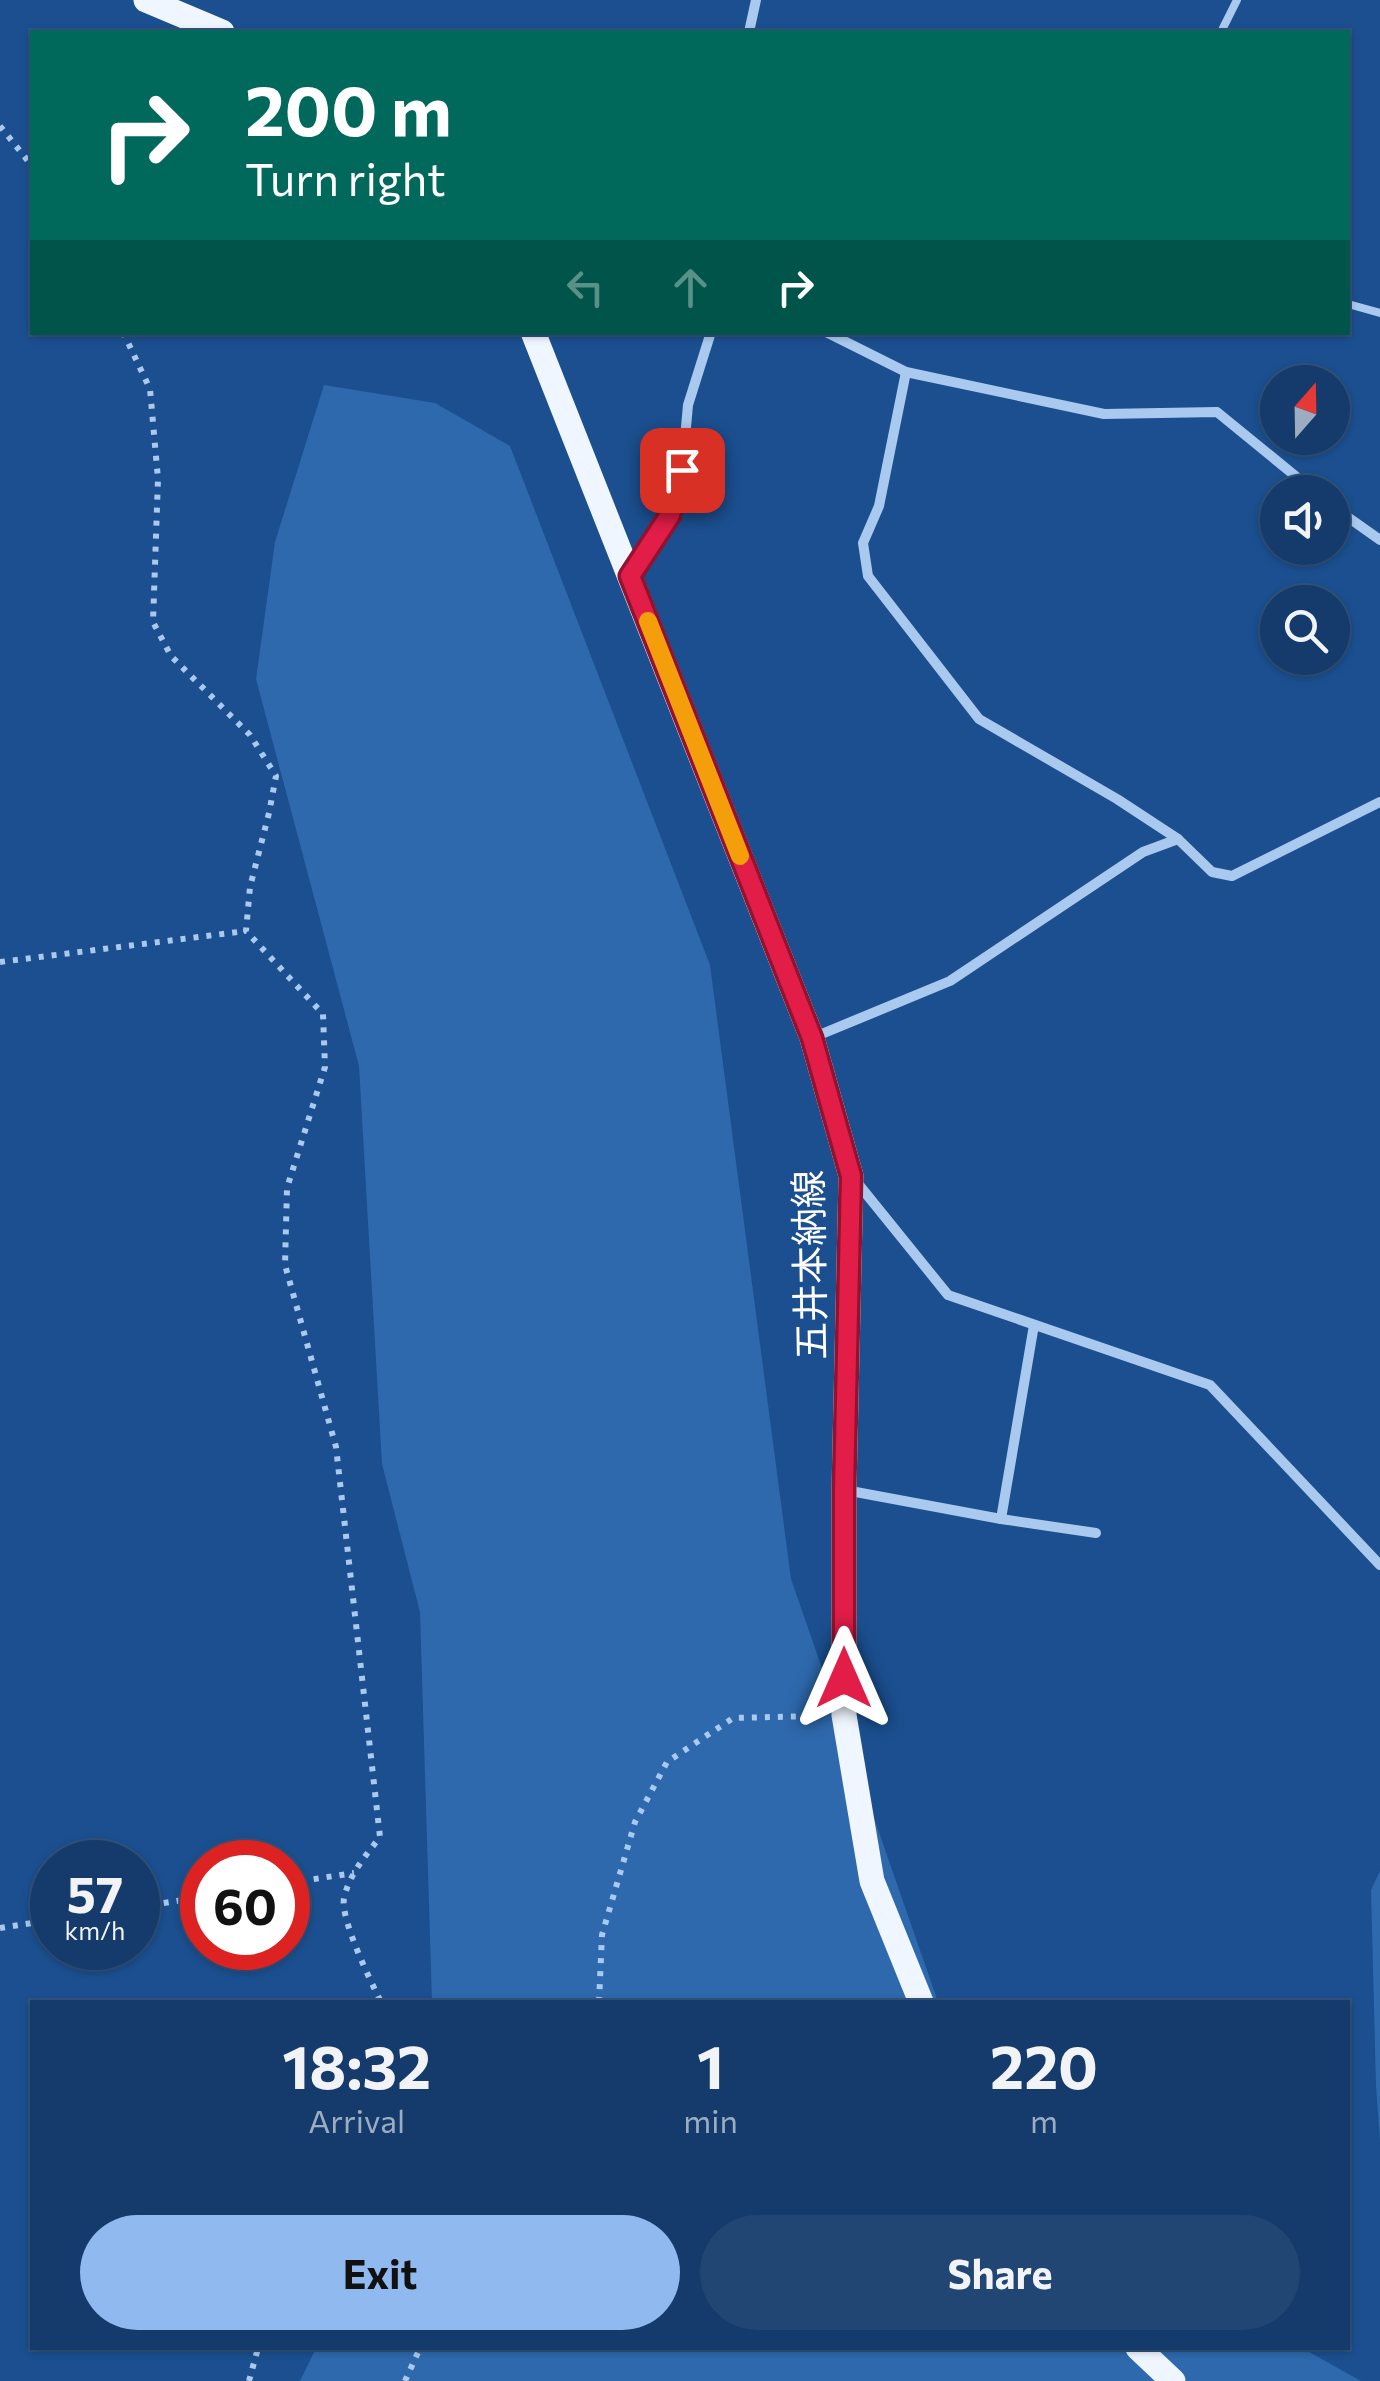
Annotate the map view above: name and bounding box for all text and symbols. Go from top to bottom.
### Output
text: 200 m [245,65,452,150]
icon: right [80,70,210,200]
text: Turn right [245,150,446,205]
icon: left [558,260,613,315]
icon: ahead [663,260,718,315]
icon: right [768,260,823,315]
north arrow [1260,365,1350,455]
map controls [1260,365,1350,675]
pin [640,428,725,513]
icon: arrive [655,443,710,498]
button: sound [1260,475,1350,565]
button: search [1260,585,1350,675]
street label: 五井本納線 [783,1170,833,1360]
position arrow [792,1626,896,1730]
speed limit sign: 60 [180,1840,310,1970]
text: 57 [67,1862,123,1923]
text: km/h [65,1915,125,1945]
text: 18:32 [282,2028,431,2101]
text: 1 [697,2028,724,2101]
text: 220 [990,2028,1098,2101]
text: Arrival [308,2100,405,2140]
text: min [683,2100,738,2140]
text: m [1030,2100,1058,2140]
button: Exit [80,2215,680,2330]
button: Share [700,2215,1300,2330]

